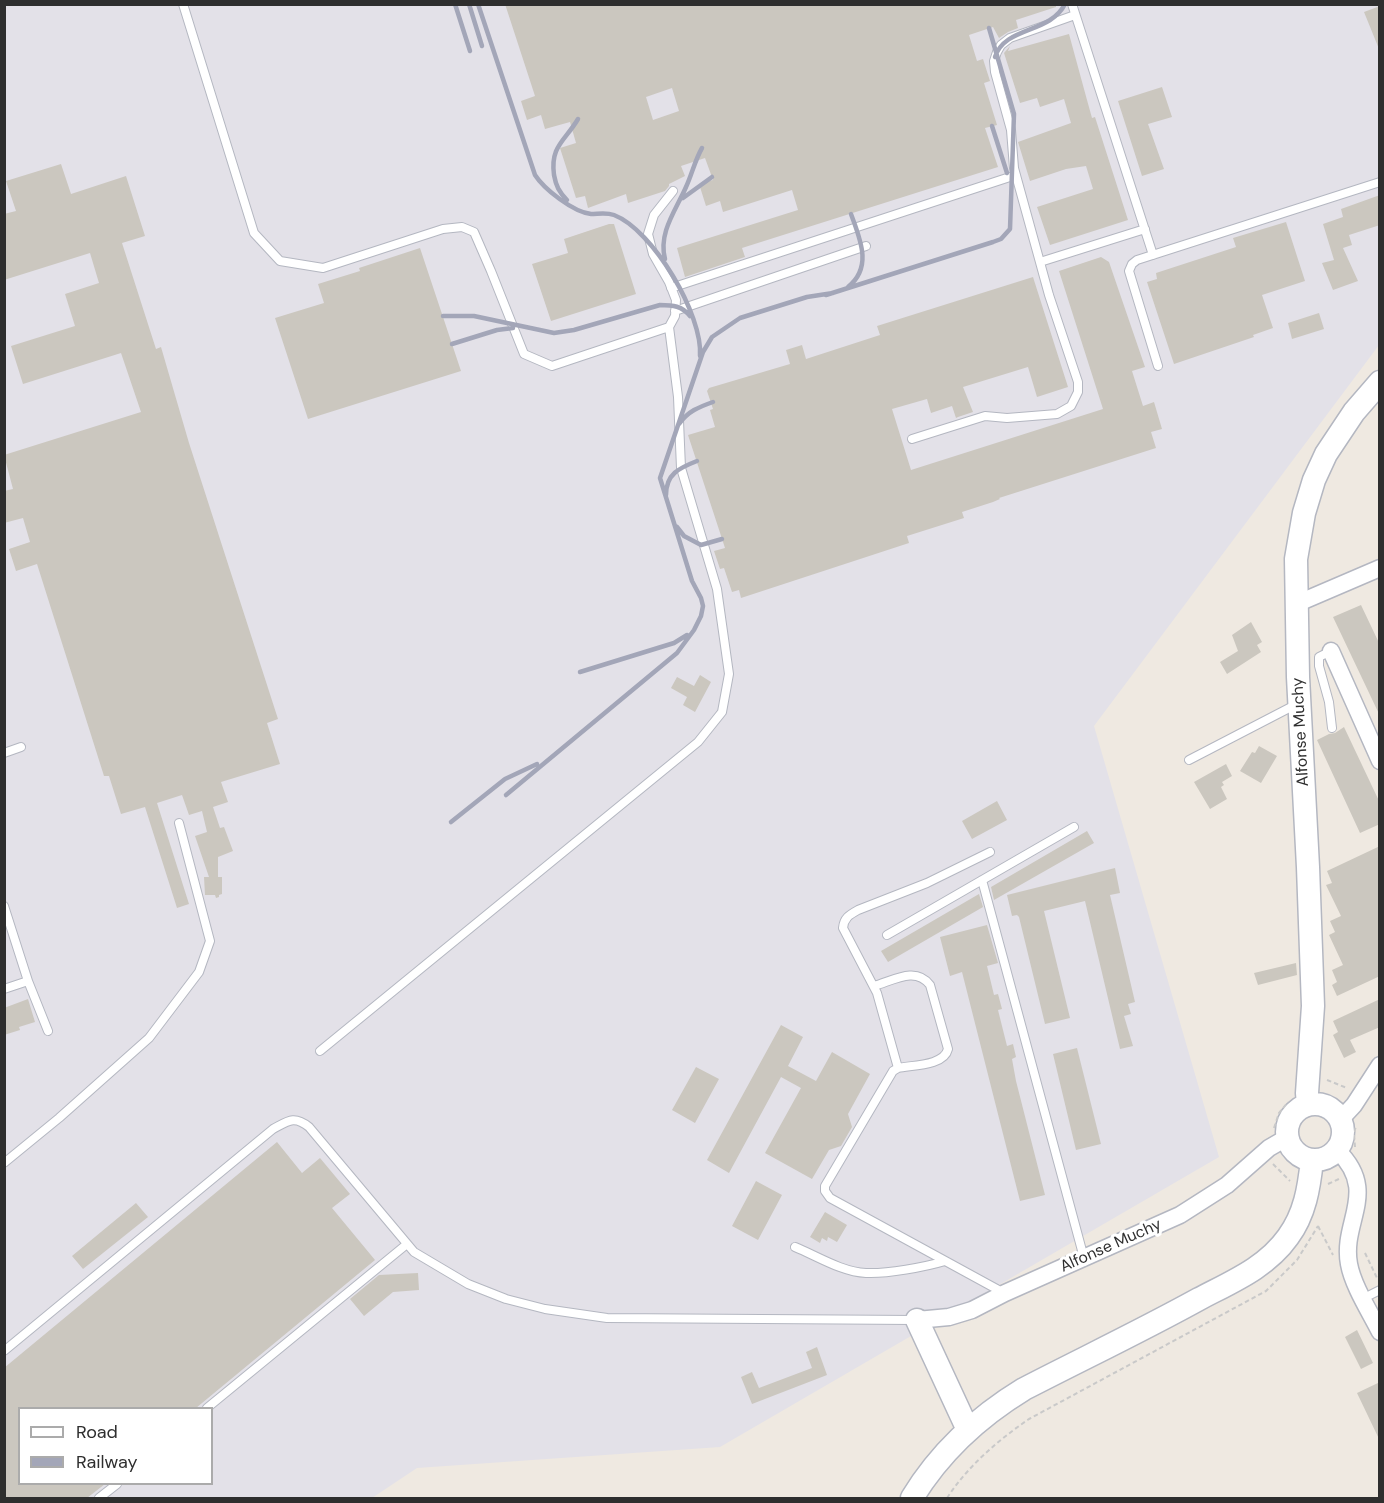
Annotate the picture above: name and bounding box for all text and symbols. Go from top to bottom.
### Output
street label: Alfonse Muchy [1289,677,1313,787]
street label: Alfonse Muchy [1057,1215,1165,1277]
legend [18,1407,213,1485]
text: Road [76,1420,118,1444]
text: Railway [76,1450,138,1474]

